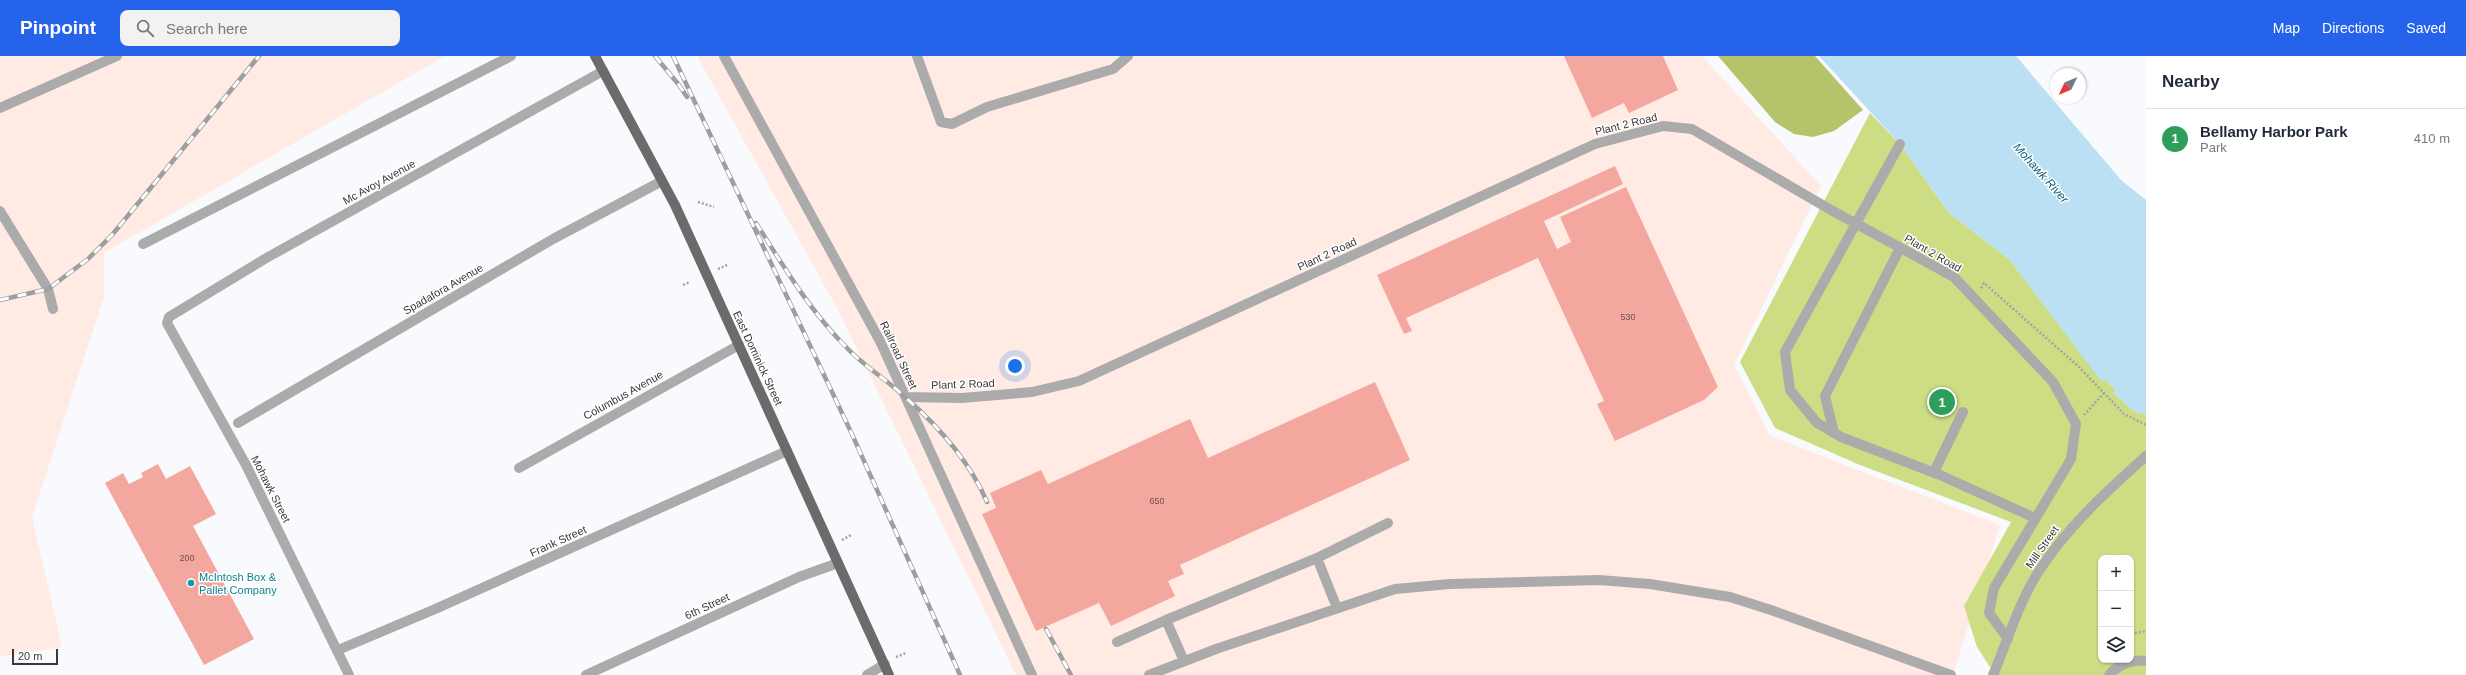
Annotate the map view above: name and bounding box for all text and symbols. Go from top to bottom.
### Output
search box [120,10,400,46]
text: Pinpoint [20,17,96,38]
icon: search [134,17,156,39]
text: Search here [166,20,248,37]
text: Map [2273,20,2300,36]
text: Directions [2322,20,2384,36]
text: Saved [2406,20,2446,36]
north arrow [2050,68,2086,104]
text: Nearby [2162,72,2220,91]
street label: Plant 2 Road [1594,110,1658,138]
text: Bellamy Harbor Park [2200,123,2348,140]
text: 1 [2171,131,2179,146]
text: 410 m [2414,131,2450,146]
water label: Mohawk River [2010,140,2072,207]
text: Park [2200,140,2227,155]
street label: Mc Avoy Avenue [341,157,417,207]
street label: Plant 2 Road [1902,232,1964,274]
street label: Plant 2 Road [1296,235,1358,273]
street label: Spadafora Avenue [401,261,485,317]
street label: East Dominick Street [731,309,785,407]
house number: 530 [1620,312,1636,322]
street label: Railroad Street [878,319,920,391]
your location [1005,356,1025,376]
street label: Columbus Avenue [581,368,665,422]
street label: Plant 2 Road [931,377,995,391]
pin: 1 [1929,387,1955,417]
street label: Mohawk Street [249,454,293,524]
house number: 650 [1149,496,1165,506]
street label: Frank Street [528,523,588,559]
street label: Mill Street [2023,524,2061,570]
house number: 200 [179,553,195,563]
map controls [2098,555,2134,663]
button: + [2098,555,2134,591]
place label: McIntosh Box & Pallet Company [199,571,277,596]
marker: McIntosh Box & Pallet Company [186,578,196,588]
street label: 6th Street [683,590,731,622]
button: − [2098,591,2134,627]
button: layers [2098,627,2134,663]
scale bar [12,647,58,666]
text: 20 m [18,650,42,662]

